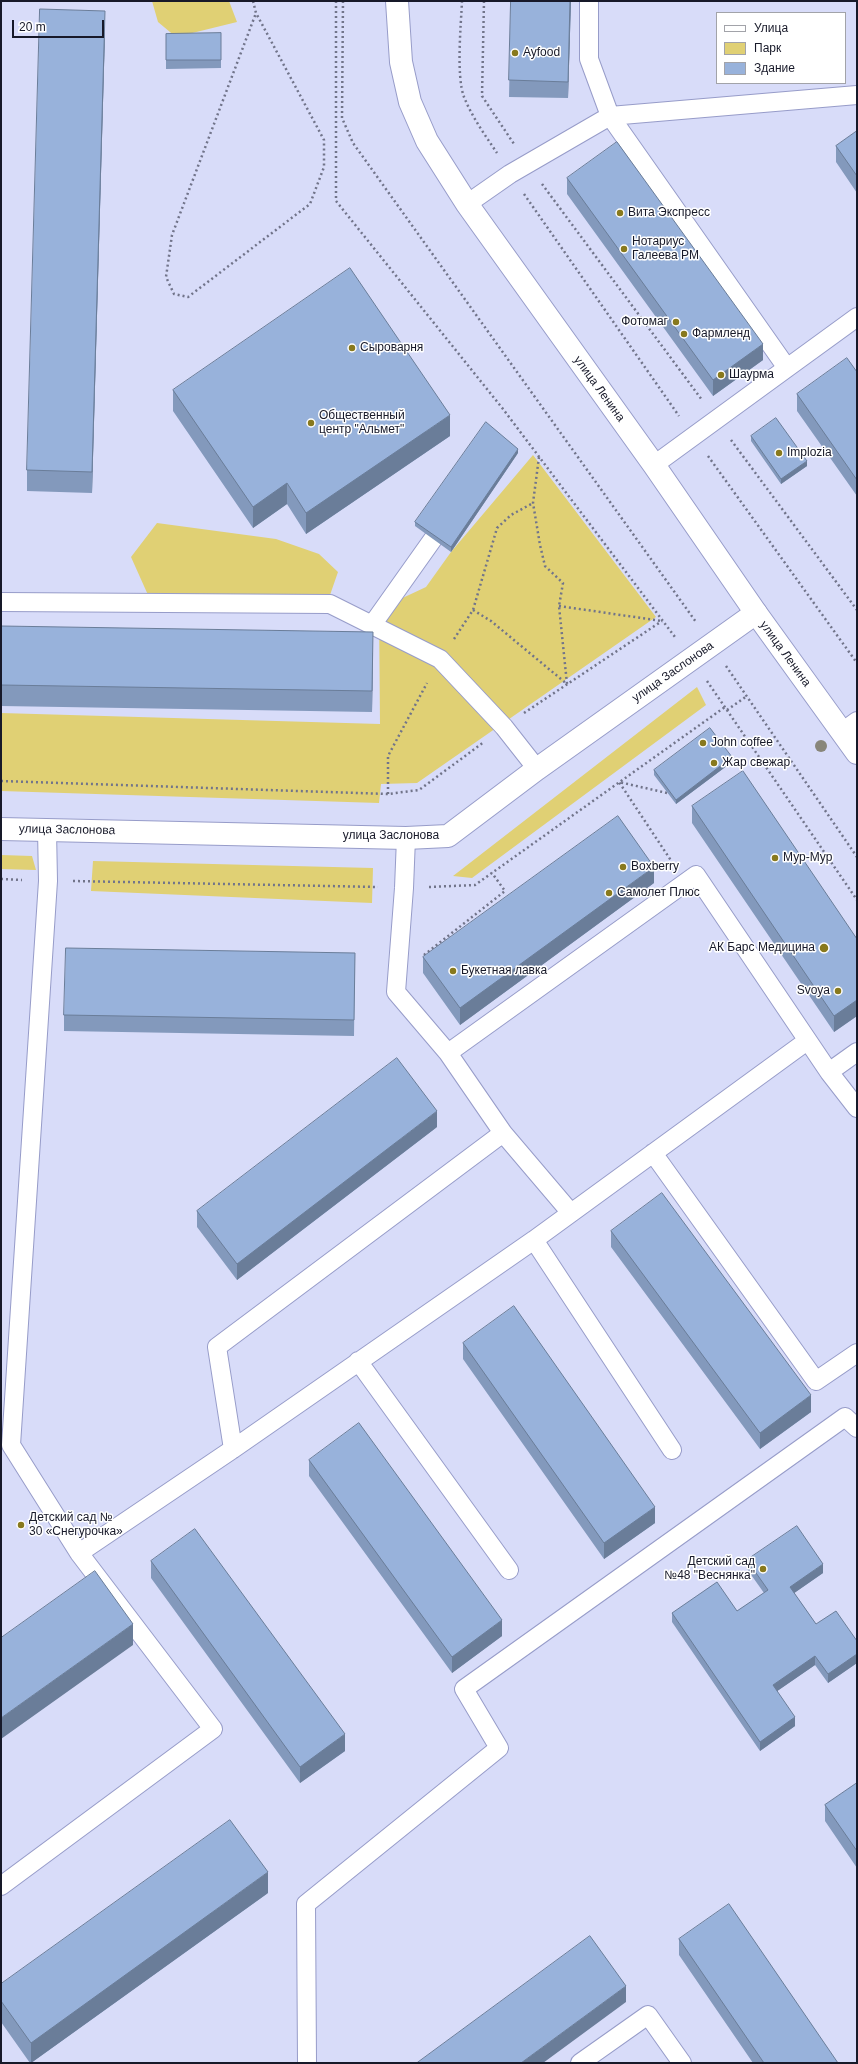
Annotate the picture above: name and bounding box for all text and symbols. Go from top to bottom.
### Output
scale bar [14,12,106,38]
legend [716,12,846,84]
text: 20 m [19,20,46,34]
text: Улица [754,21,788,35]
text: Парк [754,41,781,55]
place label: Ayfood [523,46,560,60]
marker: Ayfood [510,48,520,58]
text: Здание [754,61,795,75]
place label: Вита Экспресс [628,206,710,220]
marker: Вита Экспресс [615,208,625,218]
place label: Нотариус Галеева РМ [632,235,699,263]
marker: Нотариус Галеева РМ [619,244,629,254]
place label: Фотомаг [621,315,668,329]
marker: Фотомаг [671,317,681,327]
place label: Фармленд [692,327,750,341]
marker: Фармленд [679,329,689,339]
place label: Сыроварня [360,341,423,355]
marker: Сыроварня [347,343,357,353]
street label: улица Ленина [570,353,628,425]
place label: Шаурма [729,368,774,382]
marker: Шаурма [716,370,726,380]
place label: Общественный центр "Альмет" [319,409,405,437]
marker: Общественный центр "Альмет" [306,418,316,428]
place label: Implozia [787,446,832,460]
marker: Implozia [774,448,784,458]
street label: улица Ленина [756,618,814,690]
street label: улица Заслонова [629,638,717,706]
place label: John coffee [711,736,773,750]
marker: John coffee [698,738,708,748]
place label: Жар свежар [722,756,790,770]
marker: Жар свежар [709,758,719,768]
street label: улица Заслонова [19,822,115,838]
street label: улица Заслонова [343,829,439,843]
place label: Мур-Мур [783,851,832,865]
marker: Мур-Мур [770,853,780,863]
place label: Boxberry [631,860,679,874]
marker: Boxberry [618,862,628,872]
place label: Самолет Плюс [617,886,700,900]
marker: Самолет Плюс [604,888,614,898]
place label: АК Барс Медицина [709,941,815,955]
marker: АК Барс Медицина [818,942,830,954]
place label: Букетная лавка [461,964,547,978]
marker: Букетная лавка [448,966,458,976]
place label: Svoya [797,984,830,998]
marker: Svoya [833,986,843,996]
place label: Детский сад № 30 «Снегурочка» [29,1511,123,1539]
marker: Детский сад № 30 «Снегурочка» [16,1520,26,1530]
place label: Детский сад №48 "Веснянка" [664,1555,755,1583]
marker: Детский сад №48 "Веснянка" [758,1564,768,1574]

